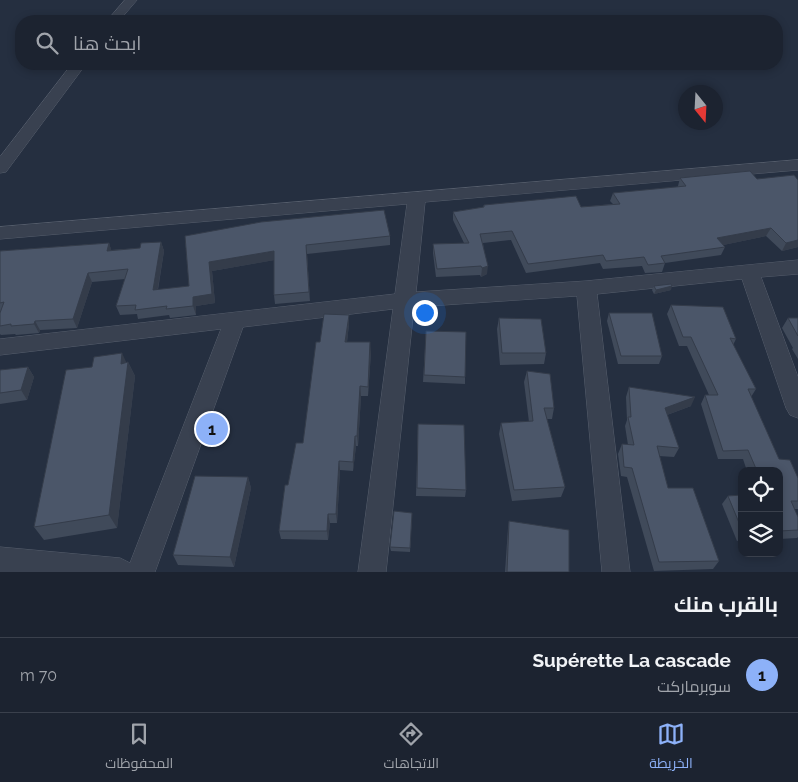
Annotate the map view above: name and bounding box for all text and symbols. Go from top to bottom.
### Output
search box [15,15,783,70]
icon: search [33,29,61,57]
text: ابحث هنا [73,32,141,54]
north arrow [678,85,723,130]
your location [412,300,438,326]
pin: 1 [196,410,228,448]
map controls [738,467,783,557]
button: locate [738,467,783,512]
button: layers [738,512,783,557]
text: بالقرب منك [674,592,778,617]
text: Supérette La cascade [533,649,731,671]
text: 70 m [20,666,57,685]
text: 1 [758,666,766,685]
text: سوبرماركت [657,677,731,696]
tab: المحفوظات [105,720,173,776]
tab: الاتجاهات [384,720,439,776]
tab: الخريطة [649,720,693,776]

